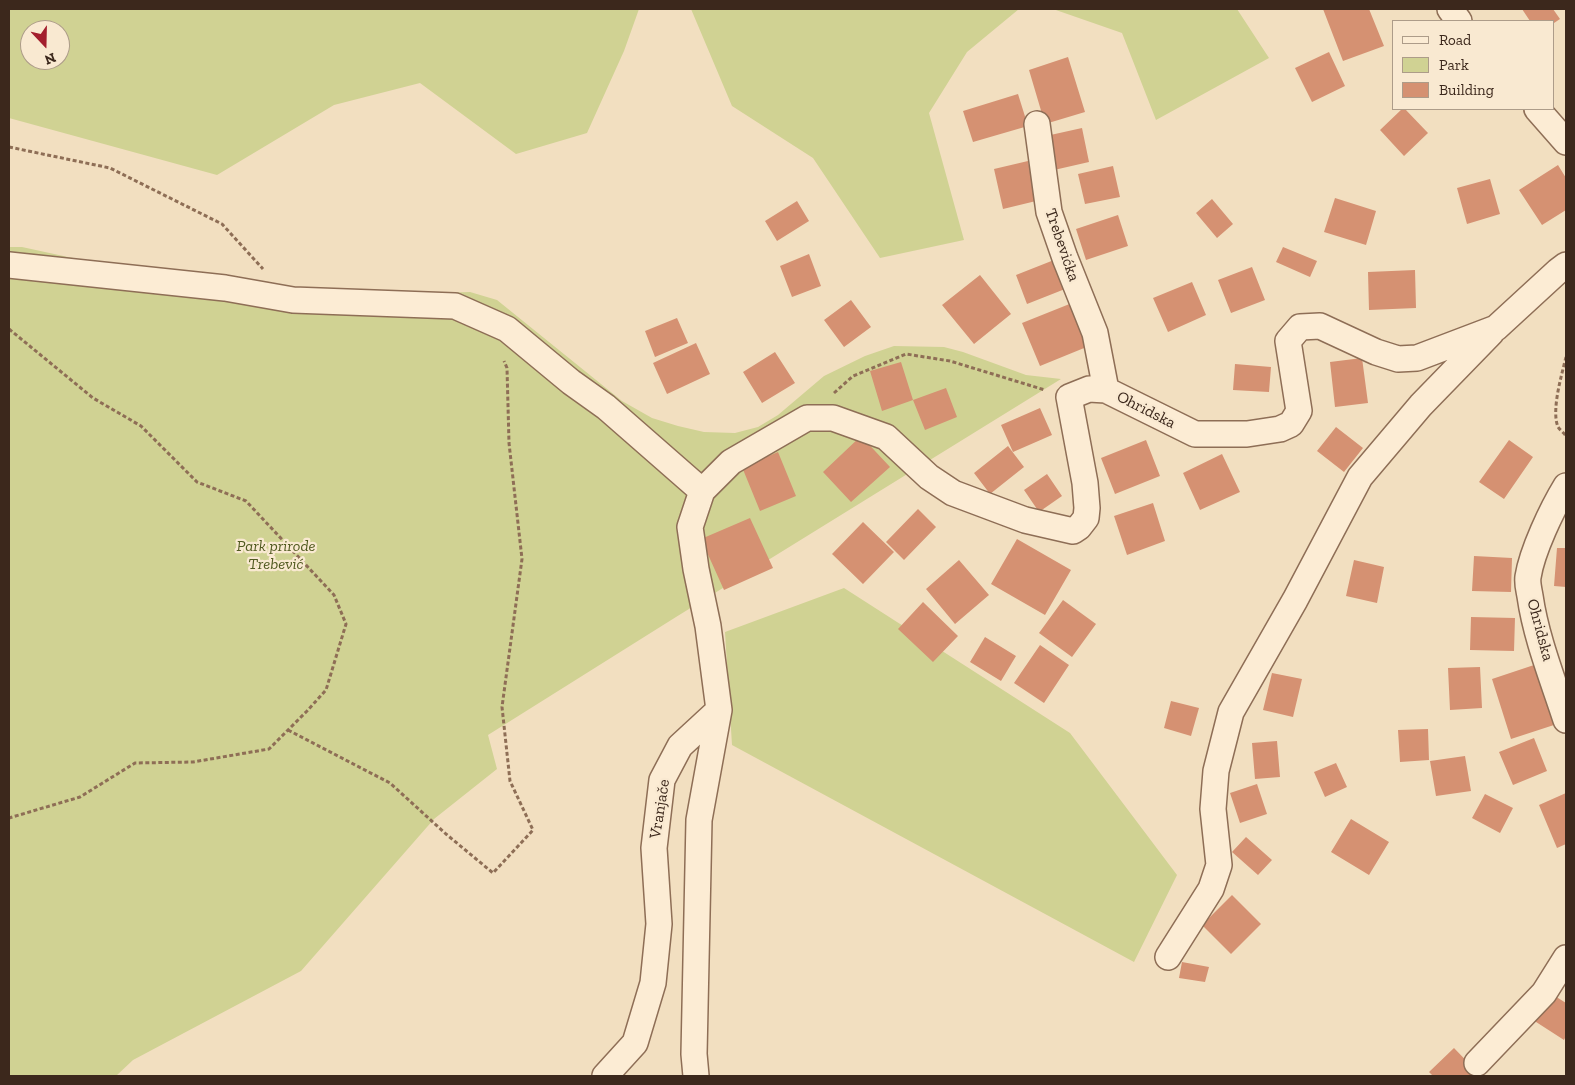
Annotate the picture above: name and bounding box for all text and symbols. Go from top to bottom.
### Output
north arrow [20,20,70,70]
legend [1392,20,1555,110]
text: Road [1439,31,1471,49]
text: N [42,49,58,68]
text: Park [1439,56,1469,74]
text: Building [1439,81,1494,99]
street label: Trebevićka [1041,206,1083,284]
street label: Ohridska [1113,387,1179,433]
park label: Park prirode Trebević [236,536,316,574]
street label: Ohridska [1523,597,1557,663]
street label: Vranjače [646,778,674,840]

